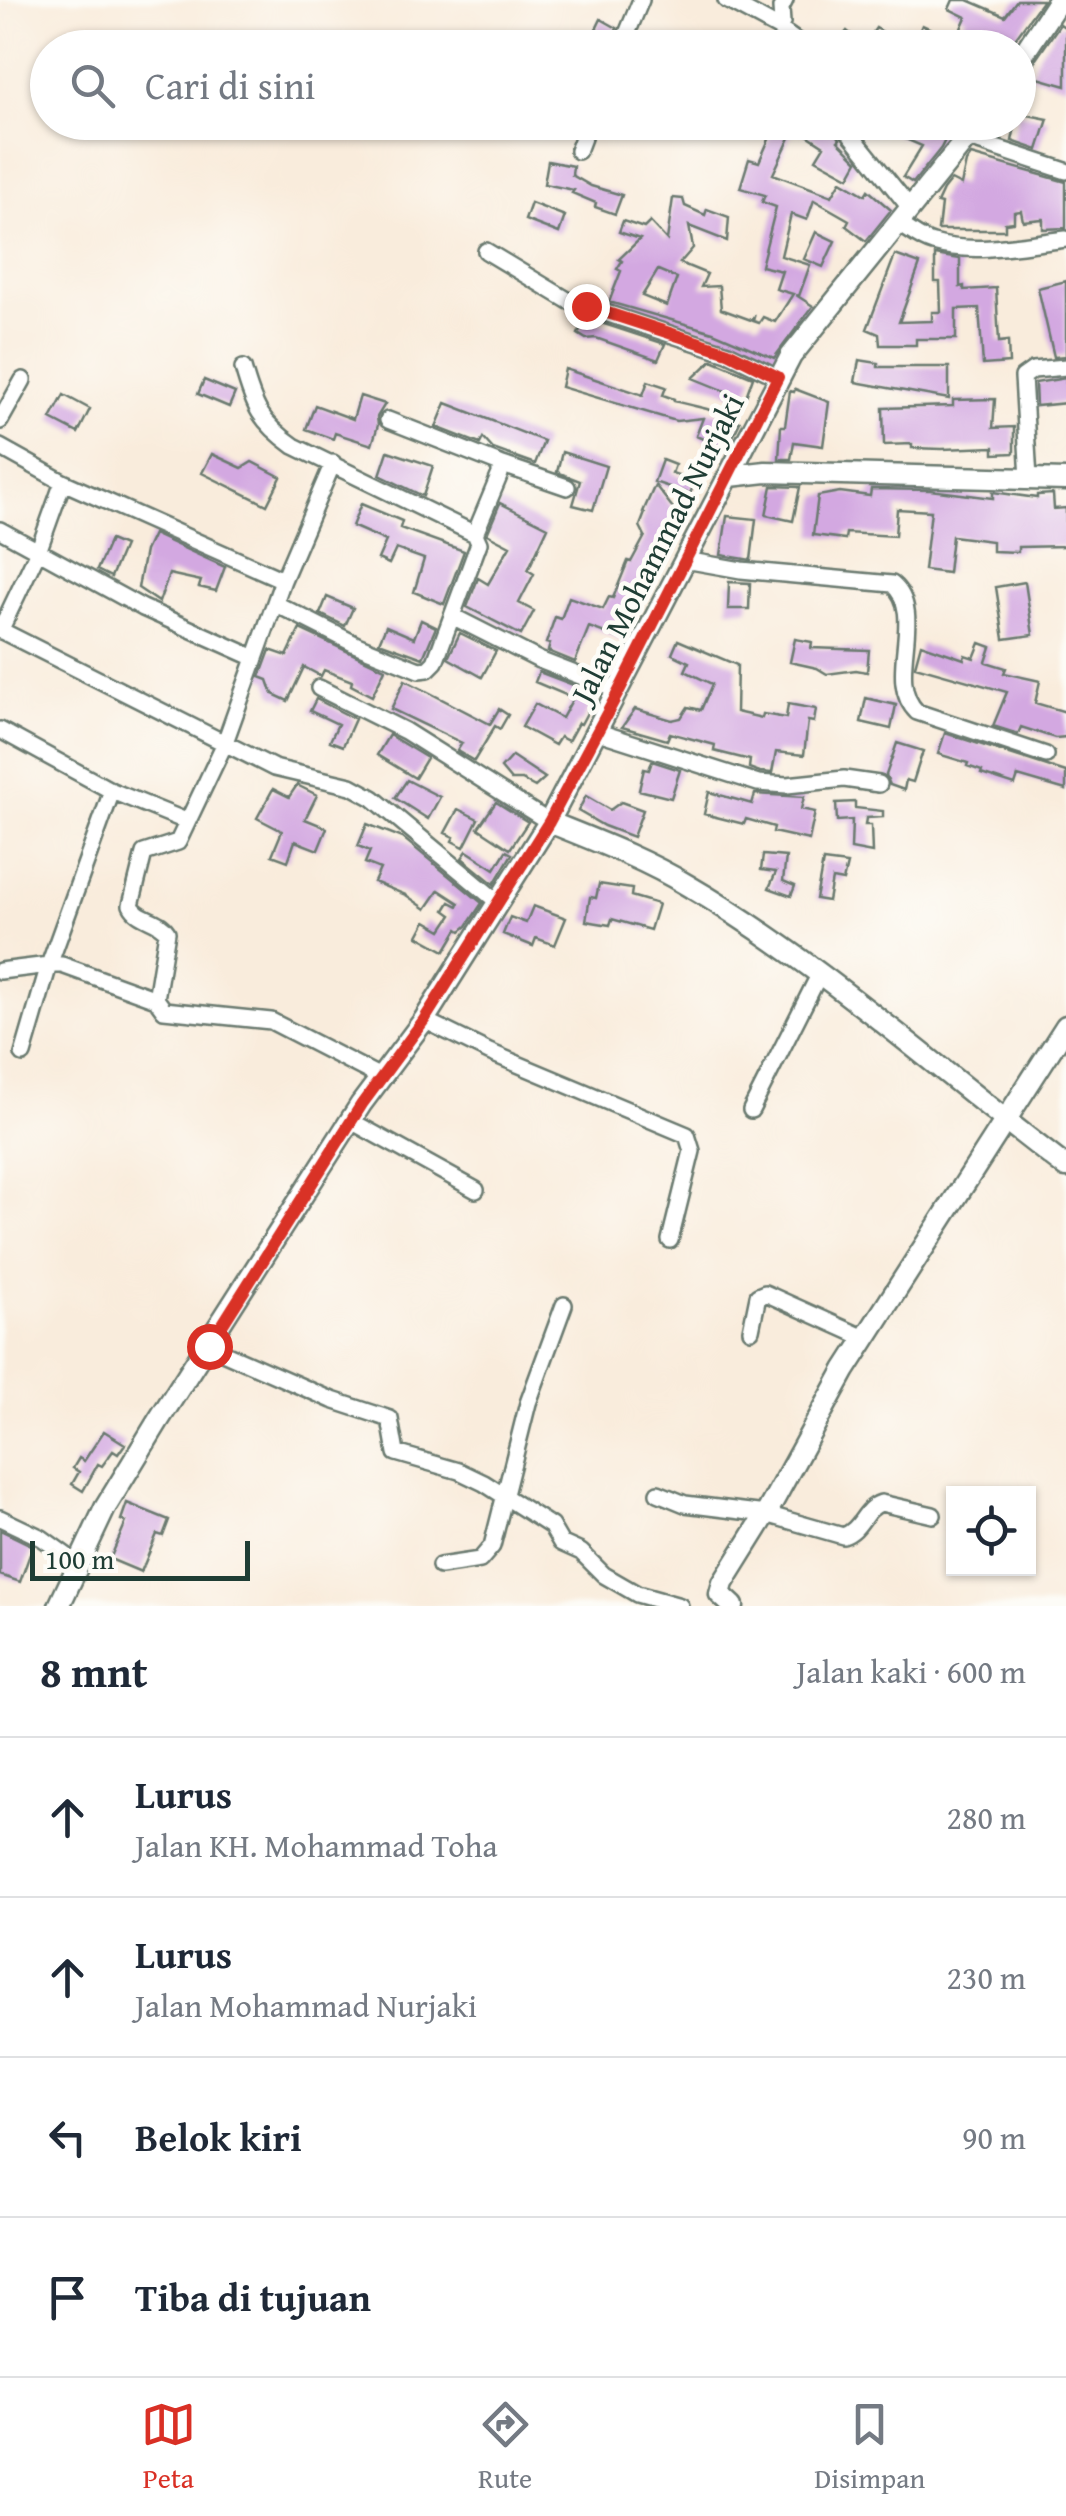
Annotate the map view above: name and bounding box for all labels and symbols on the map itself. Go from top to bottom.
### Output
route end [564,284,610,330]
street label: Jalan Mohammad Nurjaki [557,385,756,715]
route start [187,1324,233,1370]
scale bar [30,1536,250,1580]

